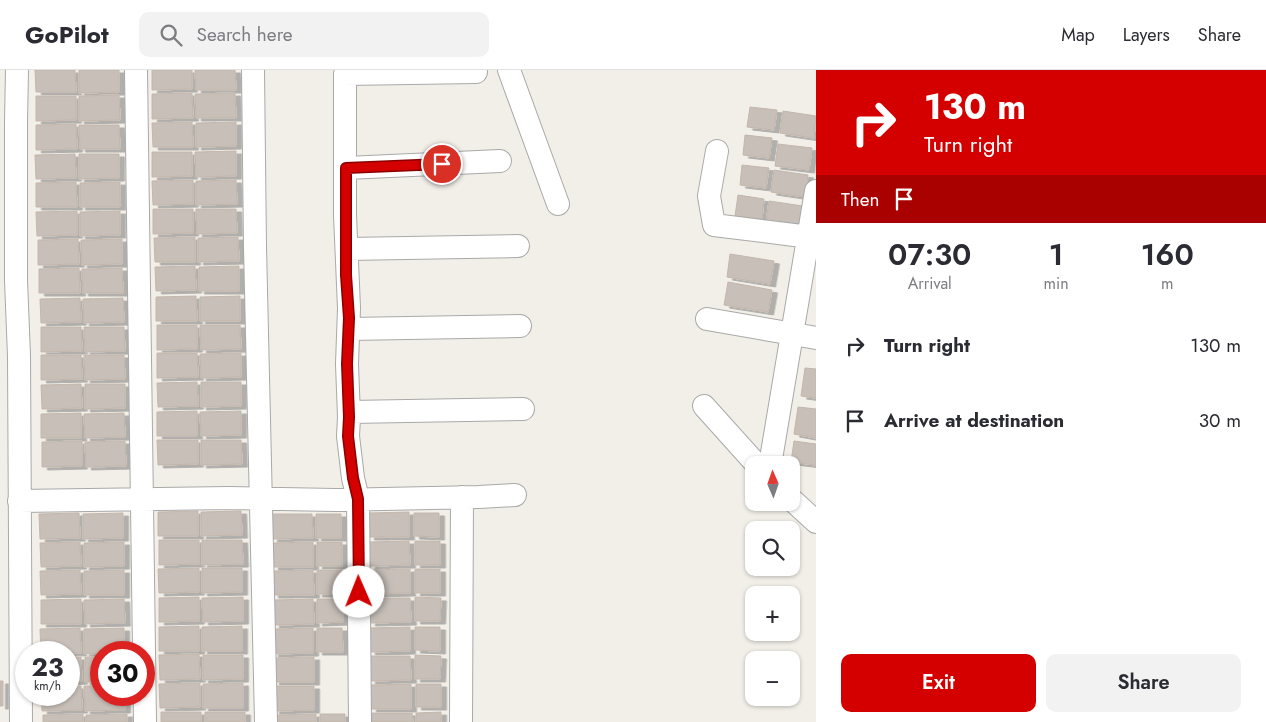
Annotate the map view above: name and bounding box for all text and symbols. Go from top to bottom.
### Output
search box [139,12,489,57]
text: GoPilot [25,17,109,52]
icon: search [157,21,185,49]
text: Search here [197,21,293,48]
text: Map [1061,22,1095,48]
text: Layers [1123,22,1170,48]
text: Share [1198,22,1241,48]
text: 130 m [924,82,1026,132]
icon: right [841,90,906,155]
text: Turn right [924,128,1012,160]
pin [421,143,463,185]
icon: arrive [428,150,456,178]
icon: arrive [890,185,918,213]
text: Then [841,186,880,213]
text: 07:30 [888,233,971,276]
text: 1 [1049,233,1063,276]
text: 160 [1141,233,1194,276]
text: Arrival [908,272,952,295]
text: min [1044,272,1069,295]
text: m [1161,272,1174,295]
icon: right [841,332,869,360]
text: Turn right [884,332,970,359]
text: 130 m [1190,332,1241,359]
icon: arrive [841,407,869,435]
text: Arrive at destination [884,407,1064,434]
text: 30 m [1199,407,1241,434]
north arrow [745,456,800,511]
map controls [745,456,800,706]
button: search [745,521,800,576]
position arrow [332,565,384,617]
button: + [745,586,800,641]
speed limit sign: 30 [90,641,155,706]
text: 23 [32,649,63,685]
button: − [745,651,800,706]
button: Exit [841,654,1036,712]
button: Share [1046,654,1241,712]
text: km/h [34,677,61,695]

